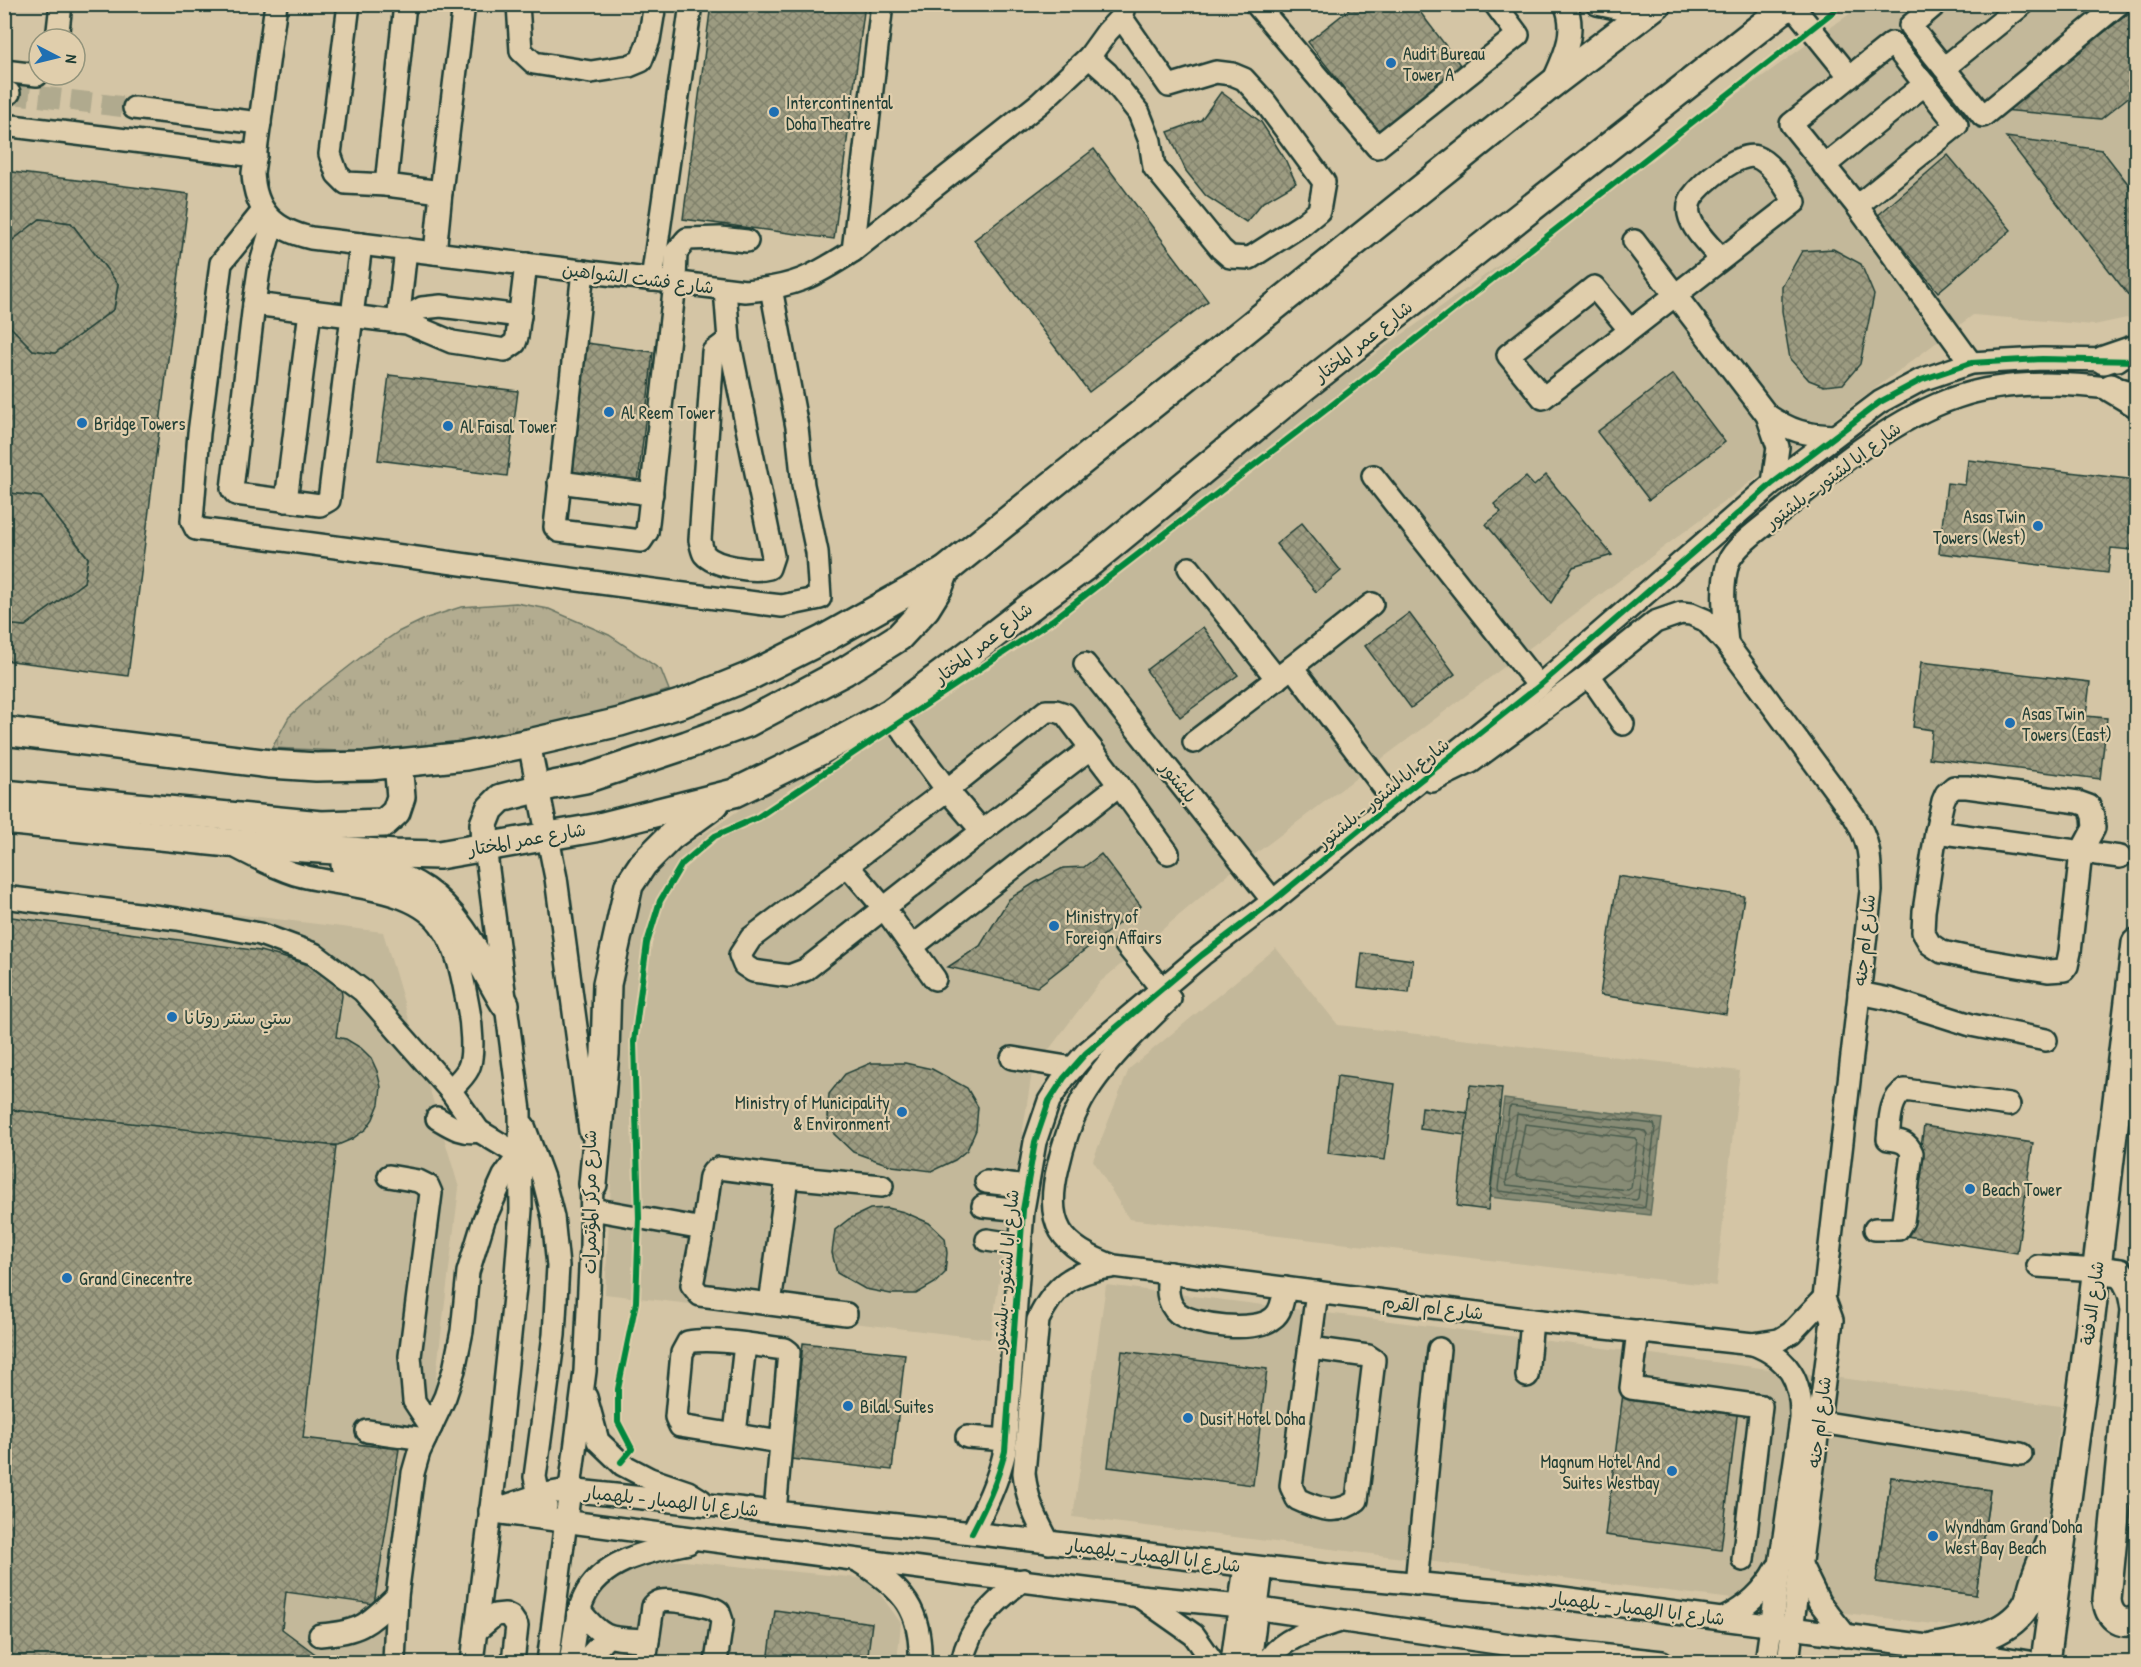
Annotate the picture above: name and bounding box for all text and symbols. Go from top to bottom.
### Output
north arrow [27,27,87,87]
place label: Audit Bureau Tower A [1403,41,1485,87]
text: N [60,53,83,65]
marker: Audit Bureau Tower A [1384,56,1398,70]
place label: Intercontinental Doha Theatre [786,90,893,136]
marker: Intercontinental Doha Theatre [767,105,781,119]
street label: شارع فشت الشواهين [561,256,715,300]
street label: شارع عمر المختار [1307,295,1418,389]
place label: Al Reem Tower [621,400,716,425]
marker: Al Reem Tower [602,405,616,419]
place label: Bridge Towers [94,411,186,436]
place label: Al Faisal Tower [460,414,557,439]
marker: Bridge Towers [75,416,89,430]
street label: شارع ابا لشتور - بلشتور [1758,416,1906,536]
marker: Al Faisal Tower [441,419,455,433]
place label: Asas Twin Towers (West) [1933,504,2026,550]
marker: Asas Twin Towers (West) [2031,519,2045,533]
street label: شارع عمر المختار [927,597,1038,691]
place label: Asas Twin Towers (East) [2022,701,2112,747]
marker: Asas Twin Towers (East) [2003,716,2017,730]
street label: شارع ابا لشتور - بلشتور [1310,732,1455,856]
street label: بلشتور [1154,754,1203,808]
street label: شارع عمر المختار [464,816,588,862]
street label: شارع ام جنه [1847,893,1883,987]
place label: Ministry of Foreign Affairs [1065,904,1162,950]
marker: Ministry of Foreign Affairs [1047,919,1061,933]
place label: ستي سنتر روتانا [184,1005,292,1034]
marker: ستي سنتر روتانا [165,1010,179,1024]
place label: Ministry of Municipality & Environment [735,1090,891,1136]
marker: Ministry of Municipality & Environment [895,1105,909,1119]
street label: شارع مركز المؤتمرات [577,1130,602,1274]
place label: Beach Tower [1982,1177,2062,1202]
marker: Beach Tower [1963,1182,1977,1196]
street label: شارع ابا لشتور - بلشتور [985,1188,1025,1356]
street label: شارع الدفنة [2074,1259,2110,1347]
place label: Grand Cinecentre [79,1266,193,1291]
marker: Grand Cinecentre [60,1271,74,1285]
street label: شارع ام القرم [1381,1288,1485,1328]
street label: شارع ام جنه [1801,1375,1839,1469]
place label: Bilal Suites [860,1394,934,1419]
marker: Bilal Suites [841,1399,855,1413]
place label: Dusit Hotel Doha [1200,1406,1305,1431]
marker: Dusit Hotel Doha [1181,1411,1195,1425]
place label: Magnum Hotel And Suites Westbay [1541,1449,1660,1495]
marker: Magnum Hotel And Suites Westbay [1665,1464,1679,1478]
street label: شارع ابا الهمبار - بلهمبار [582,1479,760,1523]
place label: Wyndham Grand Doha West Bay Beach [1945,1514,2082,1560]
marker: Wyndham Grand Doha West Bay Beach [1926,1529,1940,1543]
street label: شارع ابا الهمبار - بلهمبار [1064,1532,1242,1578]
street label: شارع ابا الهمبار - بلهمبار [1548,1585,1726,1631]

